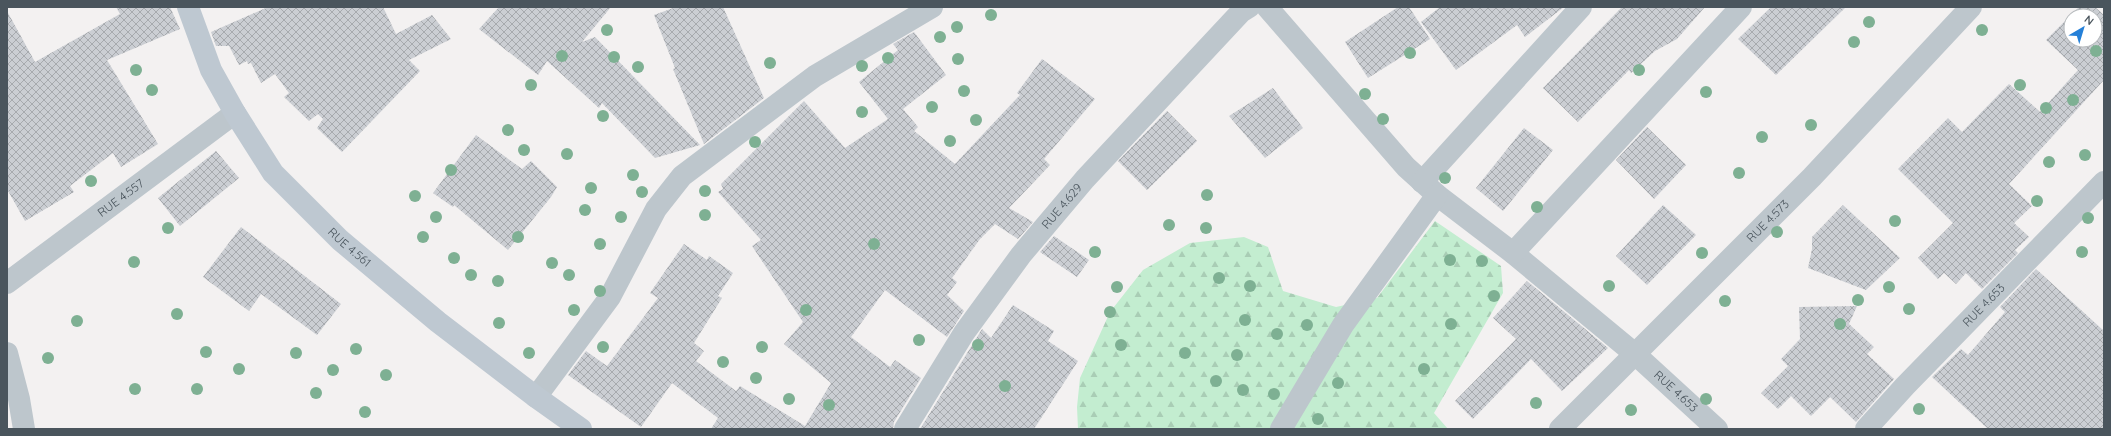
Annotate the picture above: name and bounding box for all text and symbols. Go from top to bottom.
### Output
north arrow [2063,8,2103,48]
text: N [2082,12,2097,28]
street label: RUE 4.557 [94,175,147,220]
street label: RUE 4.629 [1038,180,1085,232]
street label: RUE 4.573 [1743,196,1792,245]
street label: RUE 4.561 [325,224,374,270]
street label: RUE 4.653 [1959,280,2008,330]
street label: RUE 4.653 [1651,367,1701,415]

